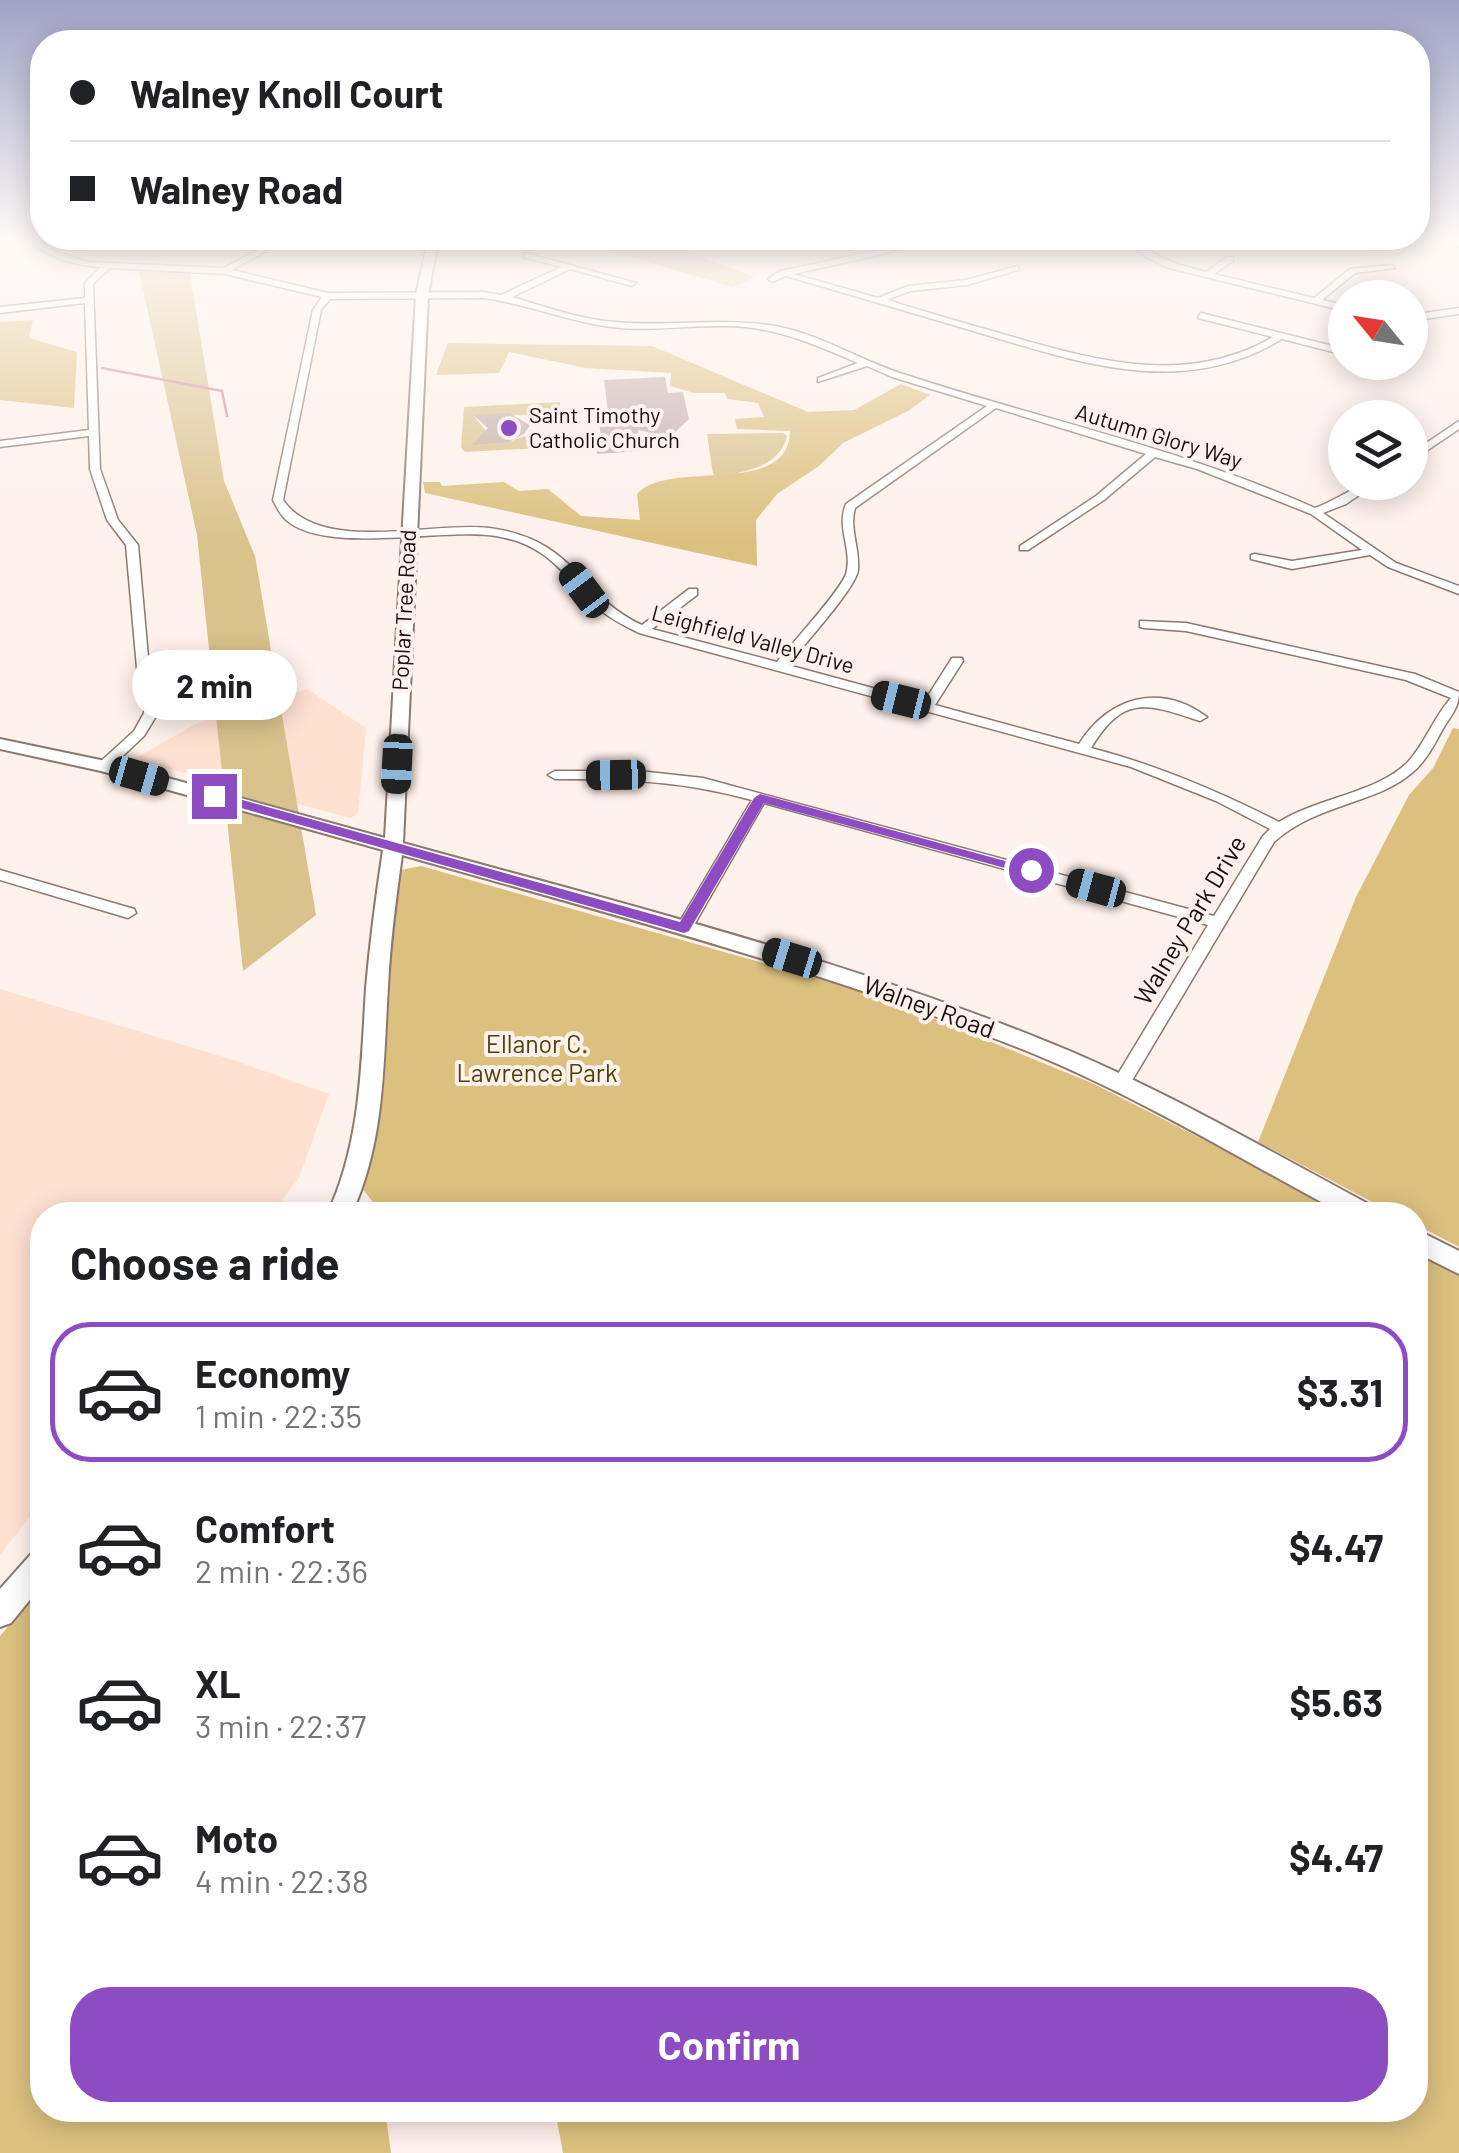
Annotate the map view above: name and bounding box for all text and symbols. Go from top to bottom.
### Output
text: Walney Knoll Court [130,70,443,116]
text: Walney Road [130,166,343,212]
north arrow [1328,280,1428,380]
map controls [1328,280,1428,500]
street label: Autumn Glory Way [1073,397,1246,473]
button: layers [1328,400,1428,500]
place label: Saint Timothy Catholic Church [529,401,680,452]
marker: Saint Timothy Catholic Church [498,417,520,439]
street label: Poplar Tree Road [386,529,420,691]
car [554,557,614,623]
street label: Leighfield Valley Drive [649,599,857,678]
callout: 2 min [132,651,296,721]
text: 2 min [176,666,253,704]
car [868,678,934,722]
car [380,733,414,795]
car [106,753,172,799]
car [586,759,646,791]
route end [192,774,237,819]
street label: Walney Park Drive [1127,829,1251,1009]
route start [1009,848,1054,893]
car [1063,866,1129,910]
car [759,935,825,981]
street label: Walney Road [860,968,999,1044]
park label: Ellanor C. Lawrence Park [457,1028,617,1087]
text: Choose a ride [70,1235,340,1289]
icon: car [75,1347,165,1437]
text: Economy [195,1350,350,1396]
text: $3.31 [1297,1369,1383,1415]
text: 1 min · 22:35 [195,1396,362,1434]
icon: car [75,1502,165,1592]
text: Comfort [195,1505,335,1551]
text: $4.47 [1289,1524,1383,1570]
text: 2 min · 22:36 [195,1551,368,1589]
icon: car [75,1657,165,1747]
text: XL [195,1660,241,1706]
text: $5.63 [1290,1679,1383,1725]
text: 3 min · 22:37 [195,1706,366,1744]
icon: car [75,1812,165,1902]
text: Moto [195,1815,278,1861]
text: $4.47 [1289,1834,1383,1880]
text: 4 min · 22:38 [195,1861,369,1899]
button: Confirm [70,1987,1388,2102]

